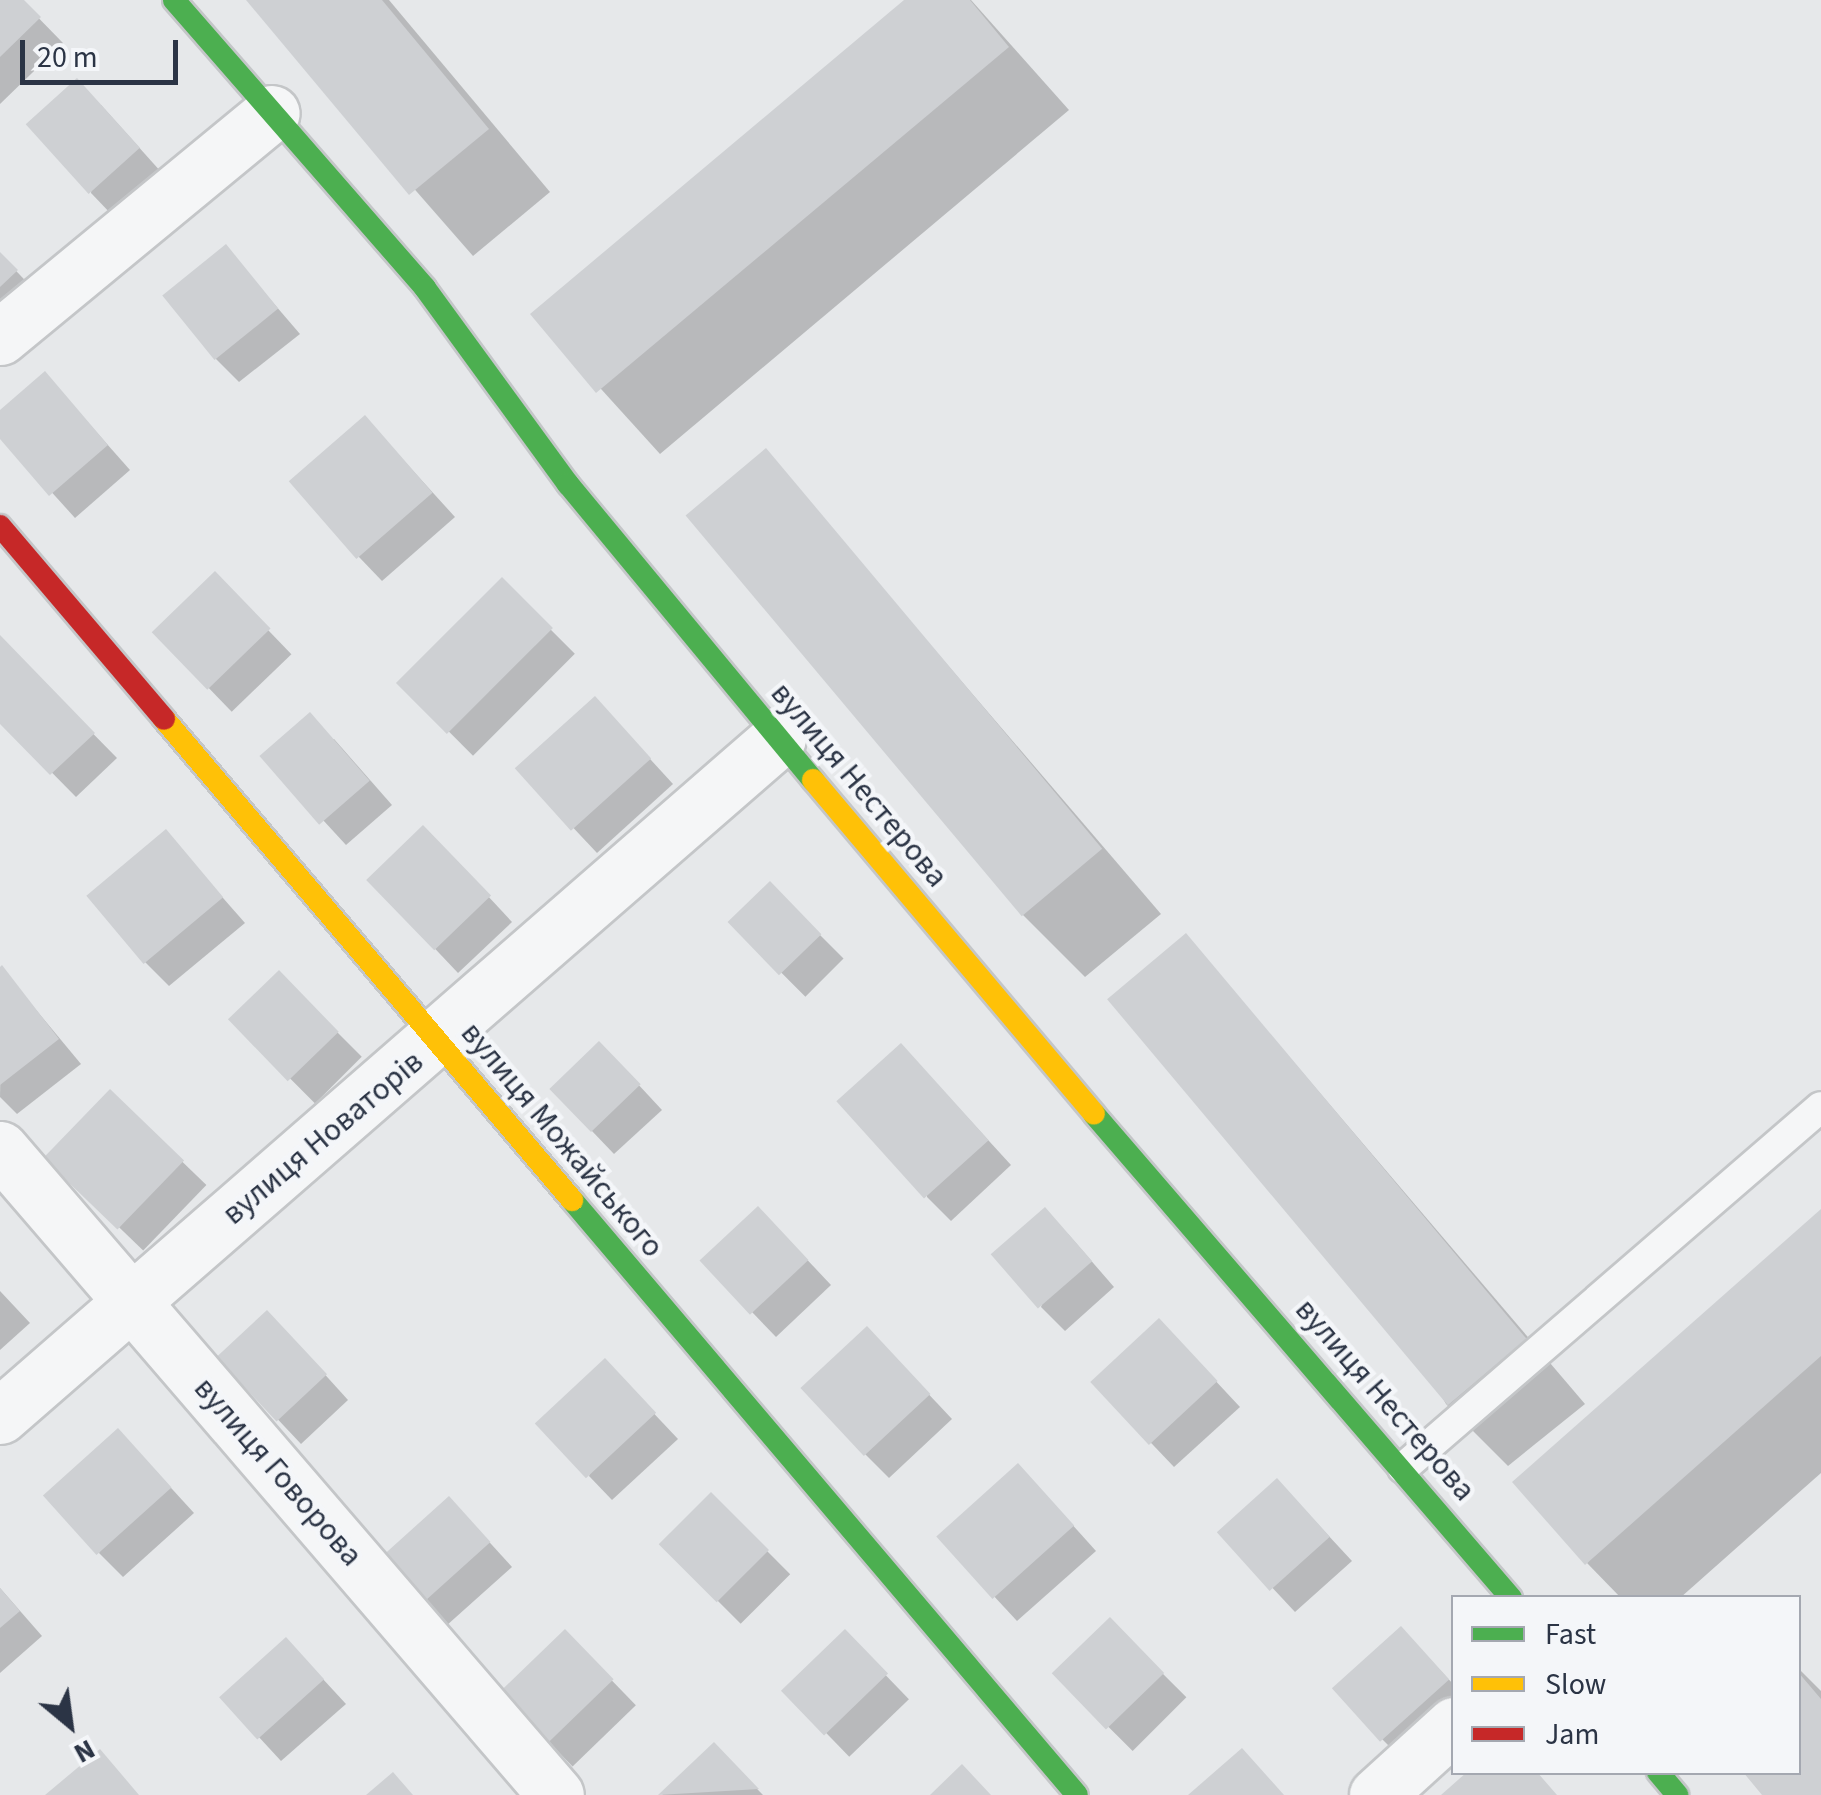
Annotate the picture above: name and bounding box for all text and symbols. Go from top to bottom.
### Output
scale bar [25,20,182,82]
text: 20 m [37,36,98,79]
street label: вулиця Нестерова [762,675,956,895]
street label: вулиця Можайського [452,1015,672,1265]
street label: вулиця Новаторів [215,1043,431,1233]
street label: вулиця Нестерова [1287,1291,1483,1509]
street label: вулиця Говорова [186,1370,370,1574]
legend [1451,1595,1801,1775]
text: Fast [1545,1613,1596,1656]
text: Slow [1545,1663,1606,1706]
north arrow [20,1675,120,1775]
text: Jam [1545,1713,1599,1756]
text: N [67,1729,102,1773]

